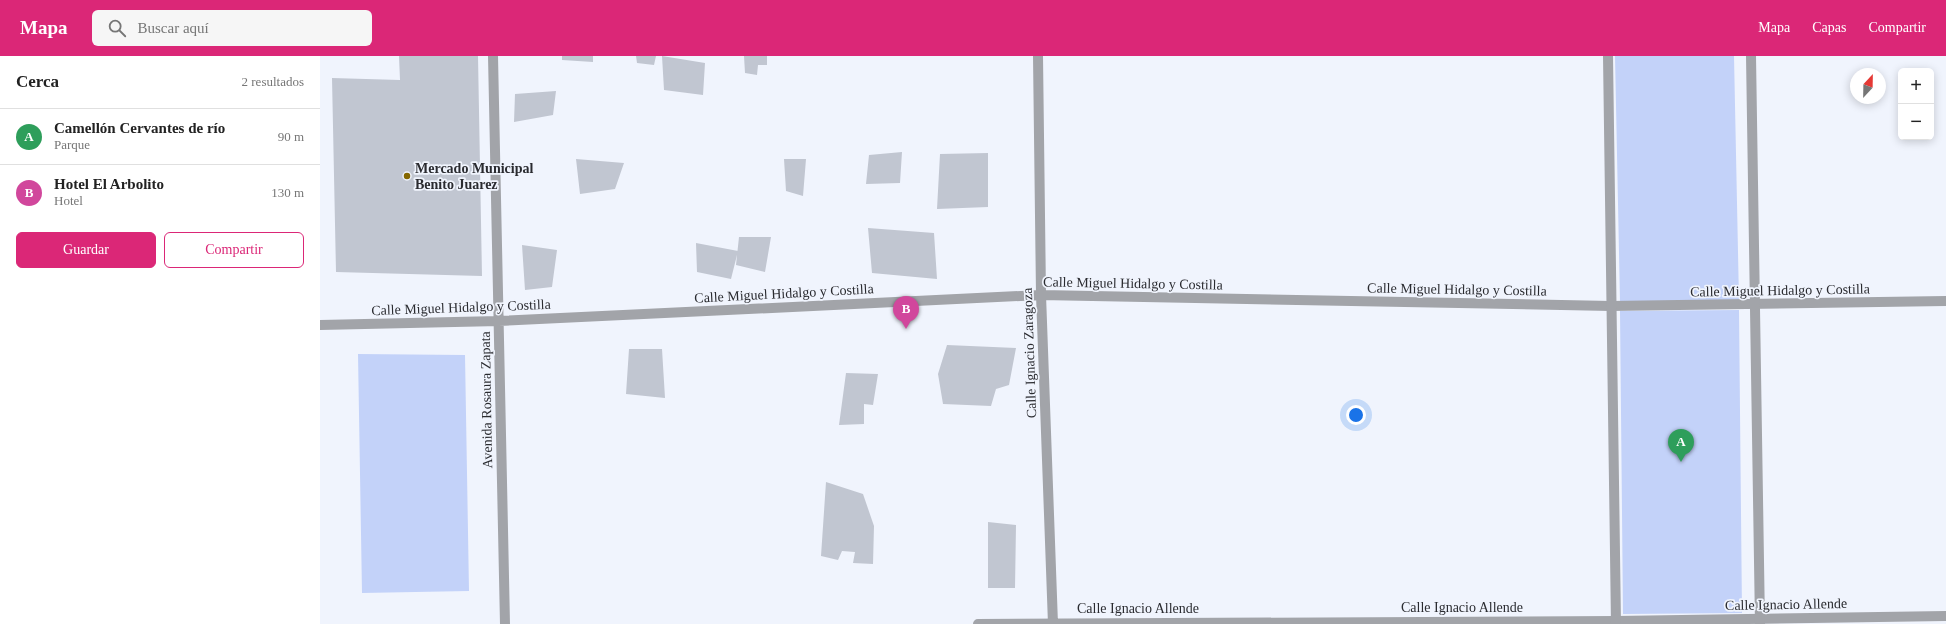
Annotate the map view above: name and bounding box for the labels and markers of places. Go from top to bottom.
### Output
place label: Mercado Municipal Benito Juarez [415,161,533,192]
marker: Mercado Municipal Benito Juarez [402,171,412,181]
pin: B [893,296,919,329]
pin: A [1668,429,1694,462]

